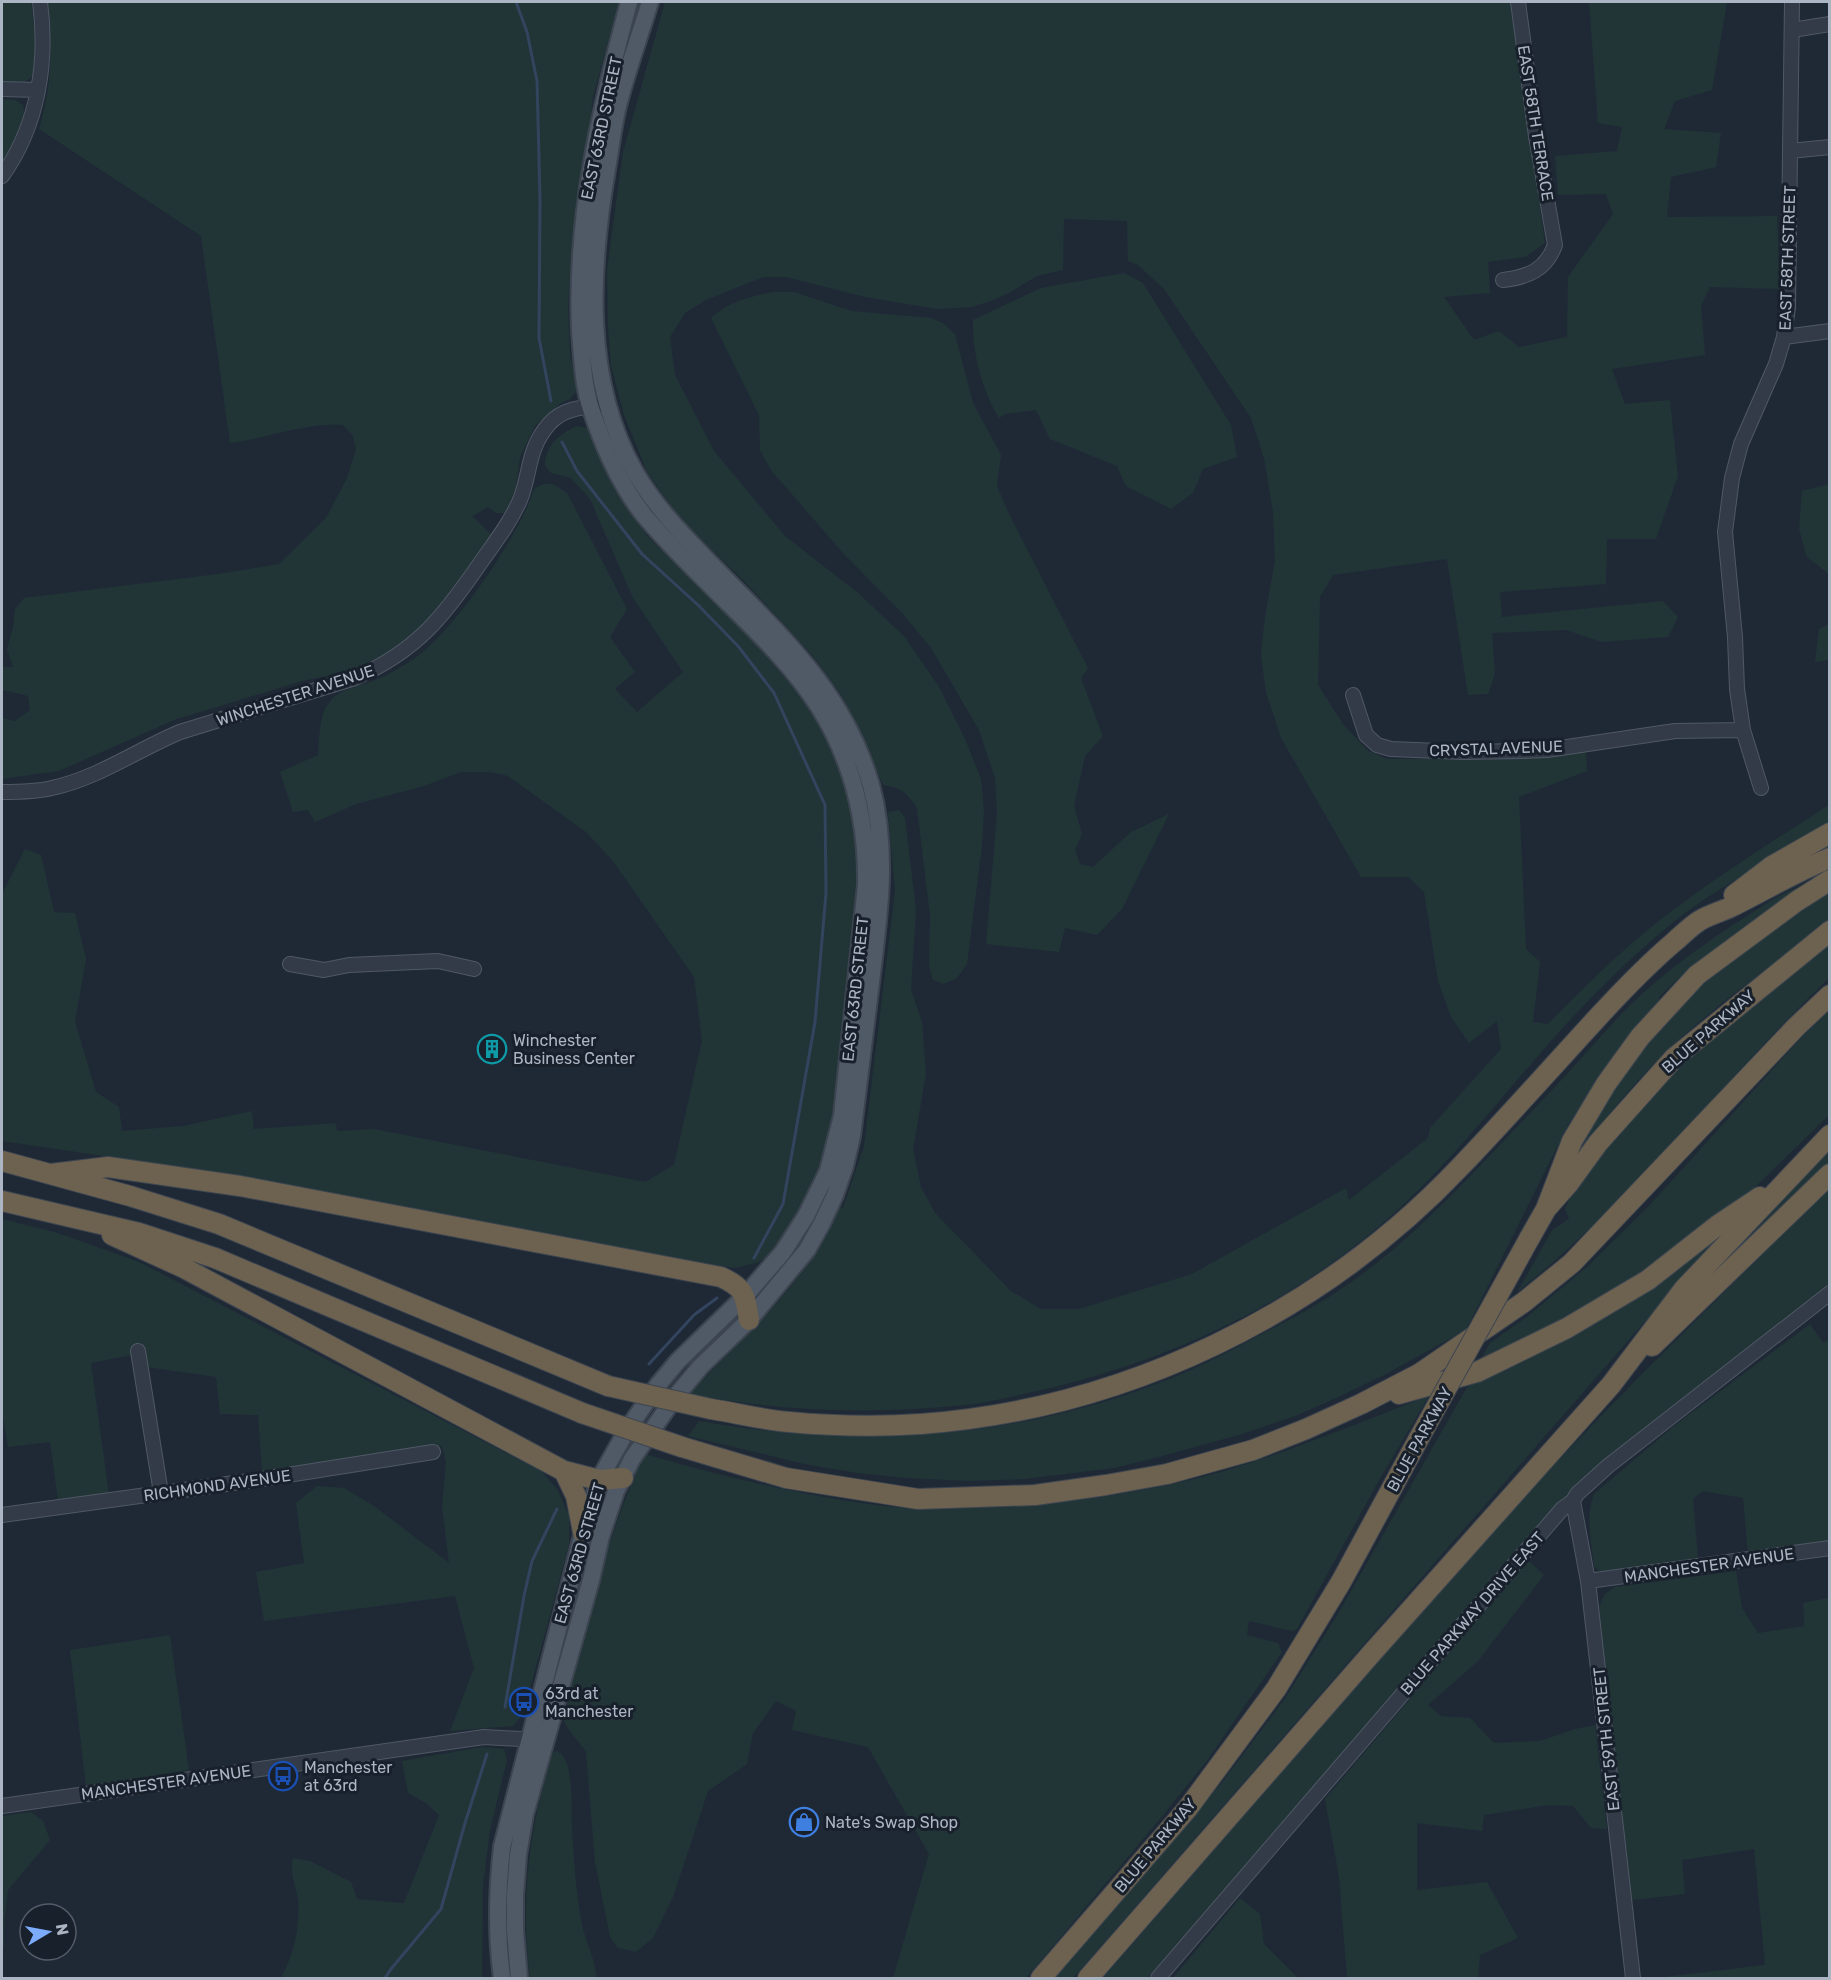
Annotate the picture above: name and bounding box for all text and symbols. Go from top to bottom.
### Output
street label: EAST 58TH TERRACE [1514,44,1557,202]
street label: EAST 63RD STREET [577,55,626,201]
street label: EAST 58TH STREET [1775,185,1800,331]
street label: WINCHESTER AVENUE [214,661,377,730]
street label: CRYSTAL AVENUE [1429,737,1563,760]
street label: EAST 63RD STREET [838,916,873,1063]
street label: BLUE PARKWAY [1658,986,1759,1077]
place label: Winchester Business Center [513,1031,635,1068]
building icon: Winchester Business Center [476,1033,508,1065]
street label: BLUE PARKWAY [1383,1383,1456,1495]
street label: RICHMOND AVENUE [142,1466,292,1505]
street label: EAST 63RD STREET [550,1480,609,1626]
street label: BLUE PARKWAY DRIVE EAST [1396,1528,1548,1699]
street label: MANCHESTER AVENUE [1623,1544,1795,1587]
street label: EAST 59TH STREET [1589,1666,1624,1812]
place label: 63rd at Manchester [545,1684,633,1721]
bus stop icon: 63rd at Manchester [508,1686,540,1718]
place label: Manchester at 63rd [304,1758,392,1795]
bus stop icon: Manchester at 63rd [267,1760,299,1792]
street label: MANCHESTER AVENUE [80,1761,252,1804]
street label: BLUE PARKWAY [1110,1794,1200,1896]
shop icon: Nate's Swap Shop [788,1806,820,1838]
place label: Nate's Swap Shop [825,1813,958,1832]
north arrow [18,1902,78,1962]
text: N [52,1922,73,1937]

